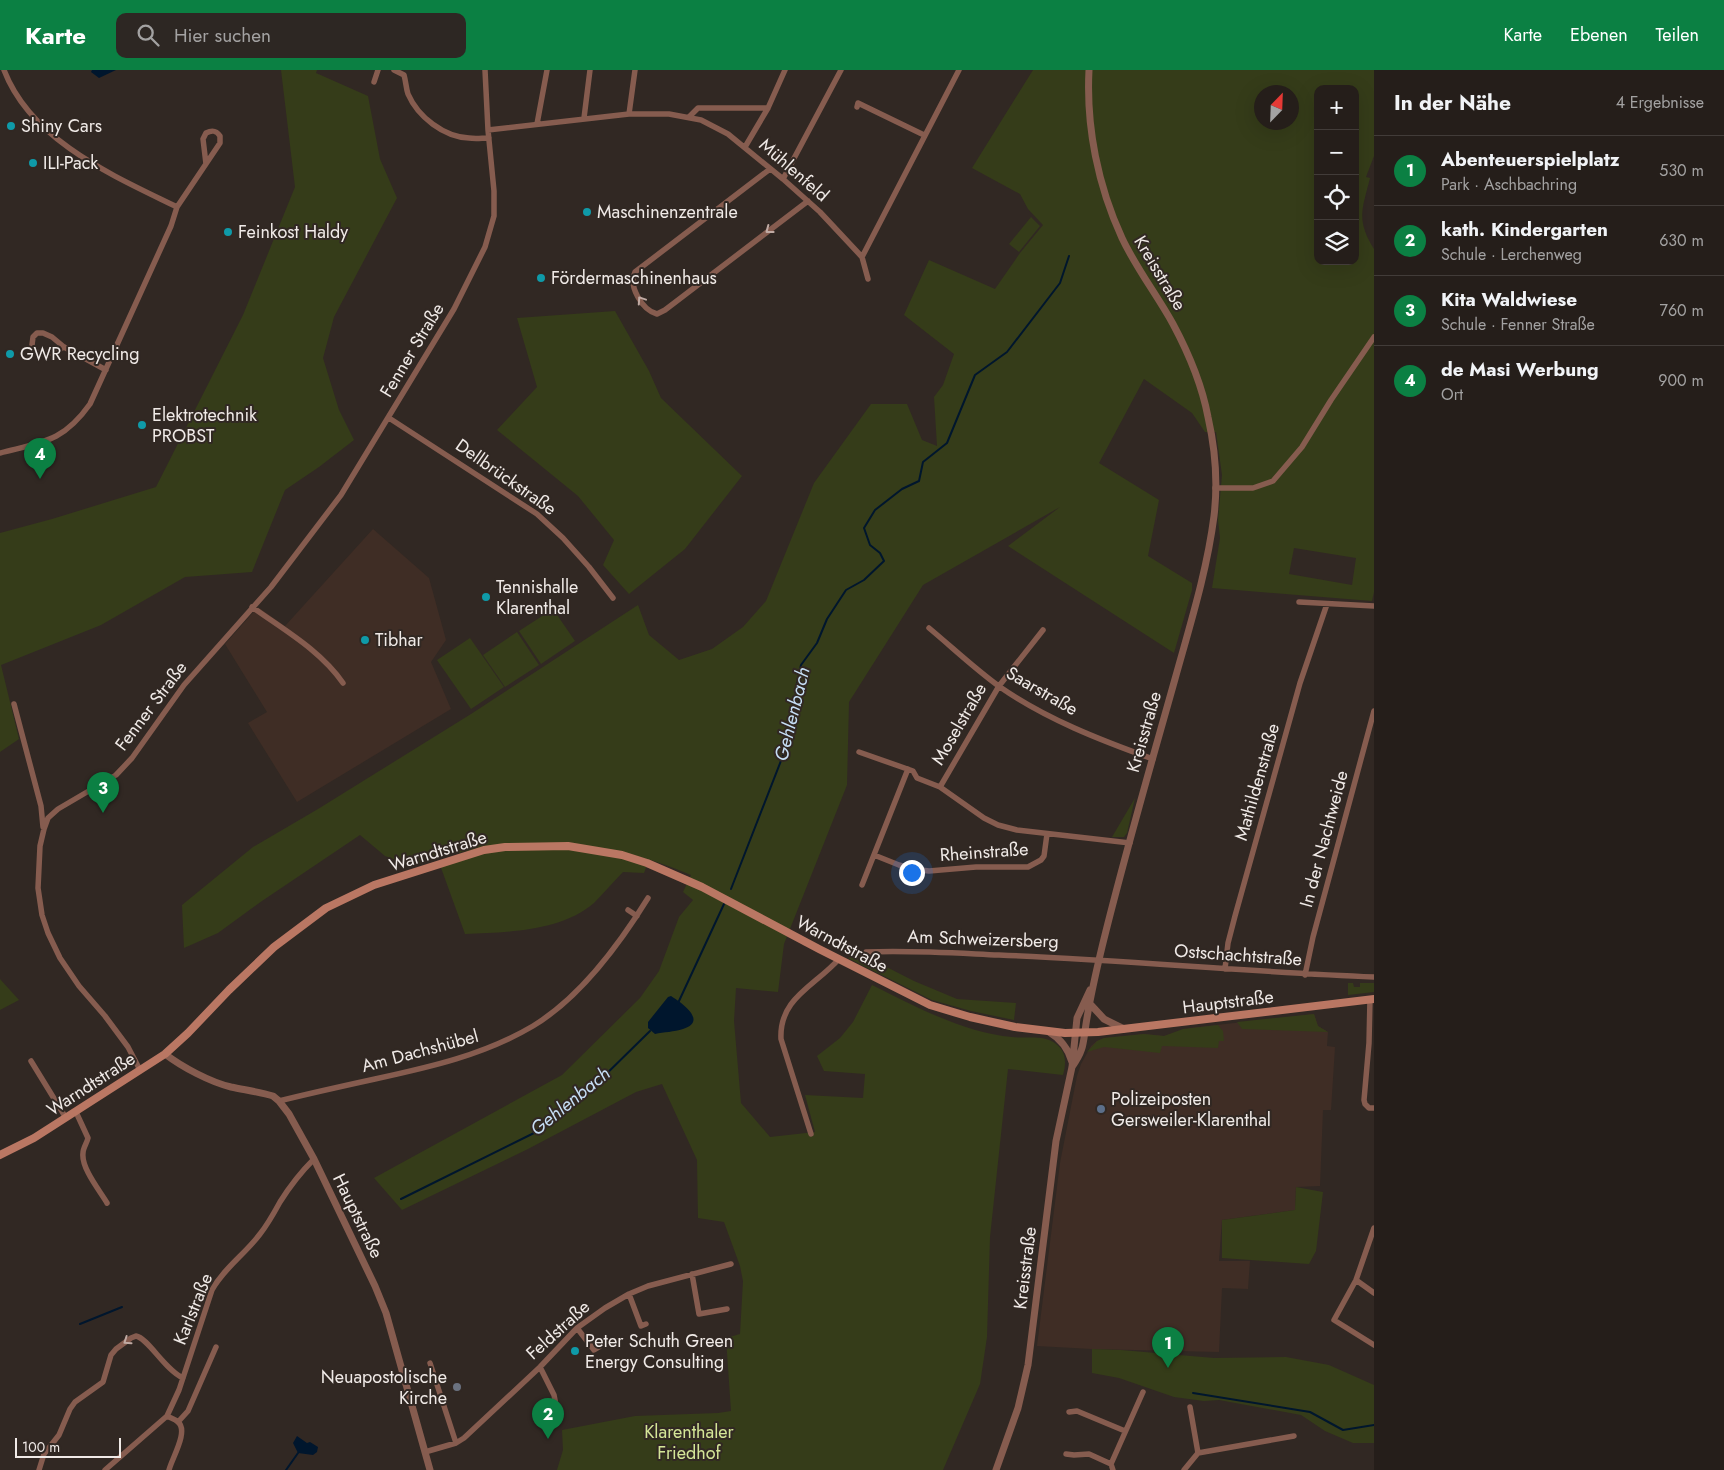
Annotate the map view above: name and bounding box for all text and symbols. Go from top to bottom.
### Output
search box [116,13,466,58]
text: Karte [25,18,86,53]
icon: search [134,21,162,49]
text: Hier suchen [174,22,271,49]
text: Karte [1503,22,1542,48]
text: Ebenen [1570,22,1628,48]
text: Teilen [1656,22,1699,48]
north arrow [1254,85,1299,130]
map controls [1314,85,1359,265]
button: + [1314,85,1359,130]
text: In der Nähe [1394,88,1511,118]
text: 4 Ergebnisse [1616,91,1704,114]
place label: Shiny Cars [21,113,102,139]
marker: Shiny Cars [5,120,17,132]
button: − [1314,130,1359,175]
street label: Mühlenfeld [753,132,835,208]
text: Abenteuerspielplatz [1441,146,1620,173]
place label: ILI-Pack [43,150,98,176]
marker: ILI-Pack [27,157,39,169]
text: 1 [1406,159,1414,182]
text: 530 m [1659,159,1704,182]
text: Park · Aschbachring [1441,173,1577,196]
button: locate [1314,175,1359,220]
place label: Maschinenzentrale [597,199,738,225]
marker: Maschinenzentrale [581,206,593,218]
text: kath. Kindergarten [1441,216,1608,243]
place label: Feinkost Haldy [238,219,348,245]
button: layers [1314,220,1359,265]
one-way arrow [766,225,775,233]
marker: Feinkost Haldy [222,226,234,238]
text: 2 [1405,229,1415,252]
text: 630 m [1659,229,1704,252]
street label: Kreisstraße [1127,231,1193,315]
text: Schule · Lerchenweg [1441,243,1582,266]
place label: Fördermaschinenhaus [551,265,717,291]
marker: Fördermaschinenhaus [535,272,547,284]
text: Kita Waldwiese [1441,286,1577,313]
one-way arrow [638,296,647,305]
street label: Fenner Straße [374,298,450,402]
text: 3 [1405,299,1415,322]
text: 760 m [1660,299,1704,322]
text: Schule · Fenner Straße [1441,313,1595,336]
place label: GWR Recycling [20,341,139,367]
marker: GWR Recycling [4,348,16,360]
text: de Masi Werbung [1441,356,1599,383]
text: 4 [1404,369,1416,392]
text: 900 m [1658,369,1704,392]
text: Ort [1441,383,1463,406]
place label: Elektrotechnik PROBST [152,402,257,449]
marker: Elektrotechnik PROBST [136,419,148,431]
street label: Dellbrückstraße [450,432,562,522]
pin: 4 [24,438,56,479]
place label: Tennishalle Klarenthal [496,574,578,621]
marker: Tennishalle Klarenthal [480,591,492,603]
place label: Tibhar [375,627,423,653]
marker: Tibhar [359,634,371,646]
street label: Fenner Straße [109,656,193,756]
street label: Saarstraße [1001,660,1083,722]
water label: Gehlenbach [767,664,817,764]
street label: Moselstraße [925,678,993,770]
street label: Kreisstraße [1120,688,1168,776]
street label: Mathildenstraße [1228,720,1286,844]
street label: In der Nachtweide [1293,768,1355,910]
pin: 3 [87,772,119,813]
street label: Warndtstraße [386,824,490,878]
street label: Rheinstraße [939,836,1029,868]
your location [899,860,925,886]
street label: Warndtstraße [791,909,893,979]
street label: Am Schweizersberg [907,923,1059,955]
street label: Ostschachtstraße [1173,938,1303,972]
street label: Hauptstraße [1181,984,1275,1020]
street label: Am Dachshübel [359,1023,481,1079]
street label: Warndtstraße [42,1046,140,1122]
water label: Gehlenbach [524,1060,616,1142]
place label: Polizeiposten Gersweiler-Klarenthal [1111,1086,1271,1133]
marker: Polizeiposten Gersweiler-Klarenthal [1095,1103,1107,1115]
street label: Hauptstraße [326,1169,390,1263]
street label: Kreisstraße [1007,1225,1043,1311]
street label: Karlstraße [167,1269,219,1349]
street label: Feldstraße [520,1294,596,1366]
pin: 1 [1152,1327,1184,1368]
place label: Peter Schuth Green Energy Consulting [585,1328,733,1375]
one-way arrow [123,1335,133,1344]
marker: Peter Schuth Green Energy Consulting [569,1345,581,1357]
place label: Neuapostolische Kirche [321,1364,447,1411]
marker: Neuapostolische Kirche [451,1381,463,1393]
pin: 2 [532,1398,564,1439]
park label: Klarenthaler Friedhof [644,1419,735,1466]
scale bar [15,1435,121,1458]
text: 100 m [22,1437,60,1457]

